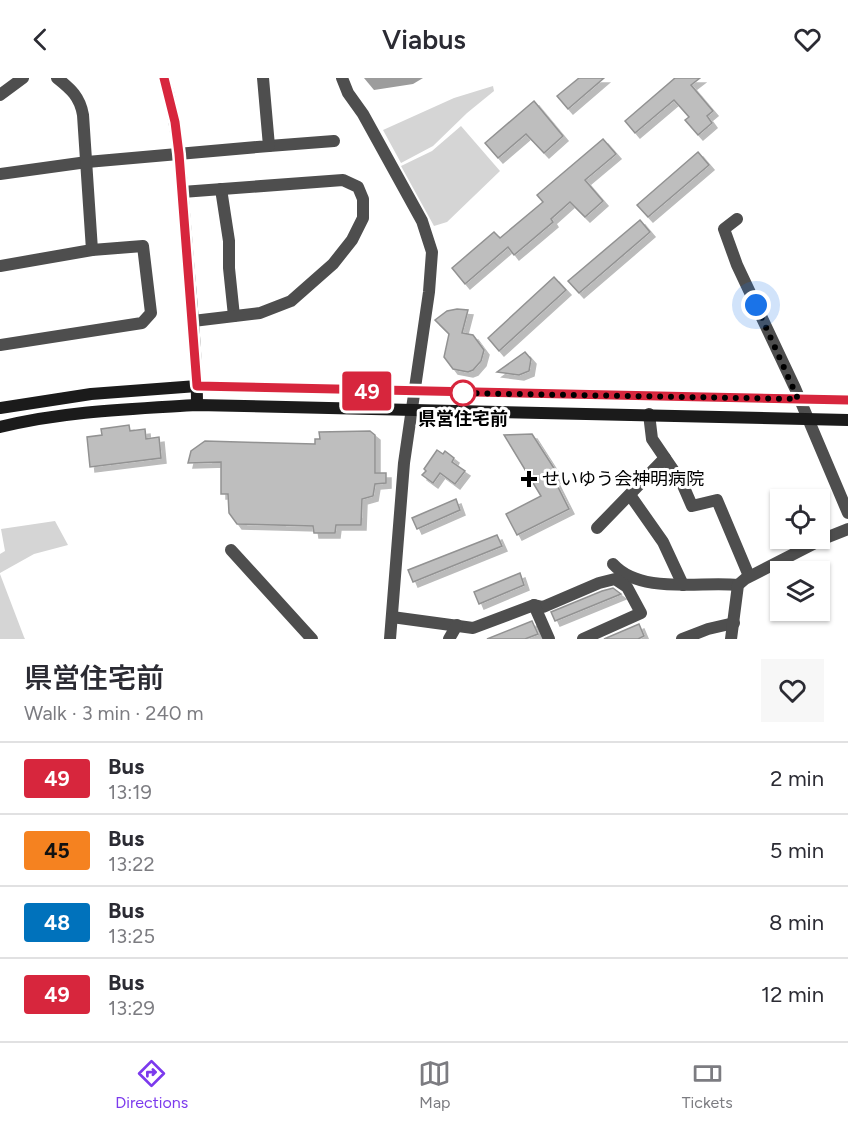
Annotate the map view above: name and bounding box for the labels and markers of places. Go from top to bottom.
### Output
marker: 県営住宅前 [450,380,476,406]
place label: 県営住宅前 [418,408,508,430]
place label: せいゆう会神明病院 [542,468,704,490]
marker: せいゆう会神明病院 [520,470,538,488]

